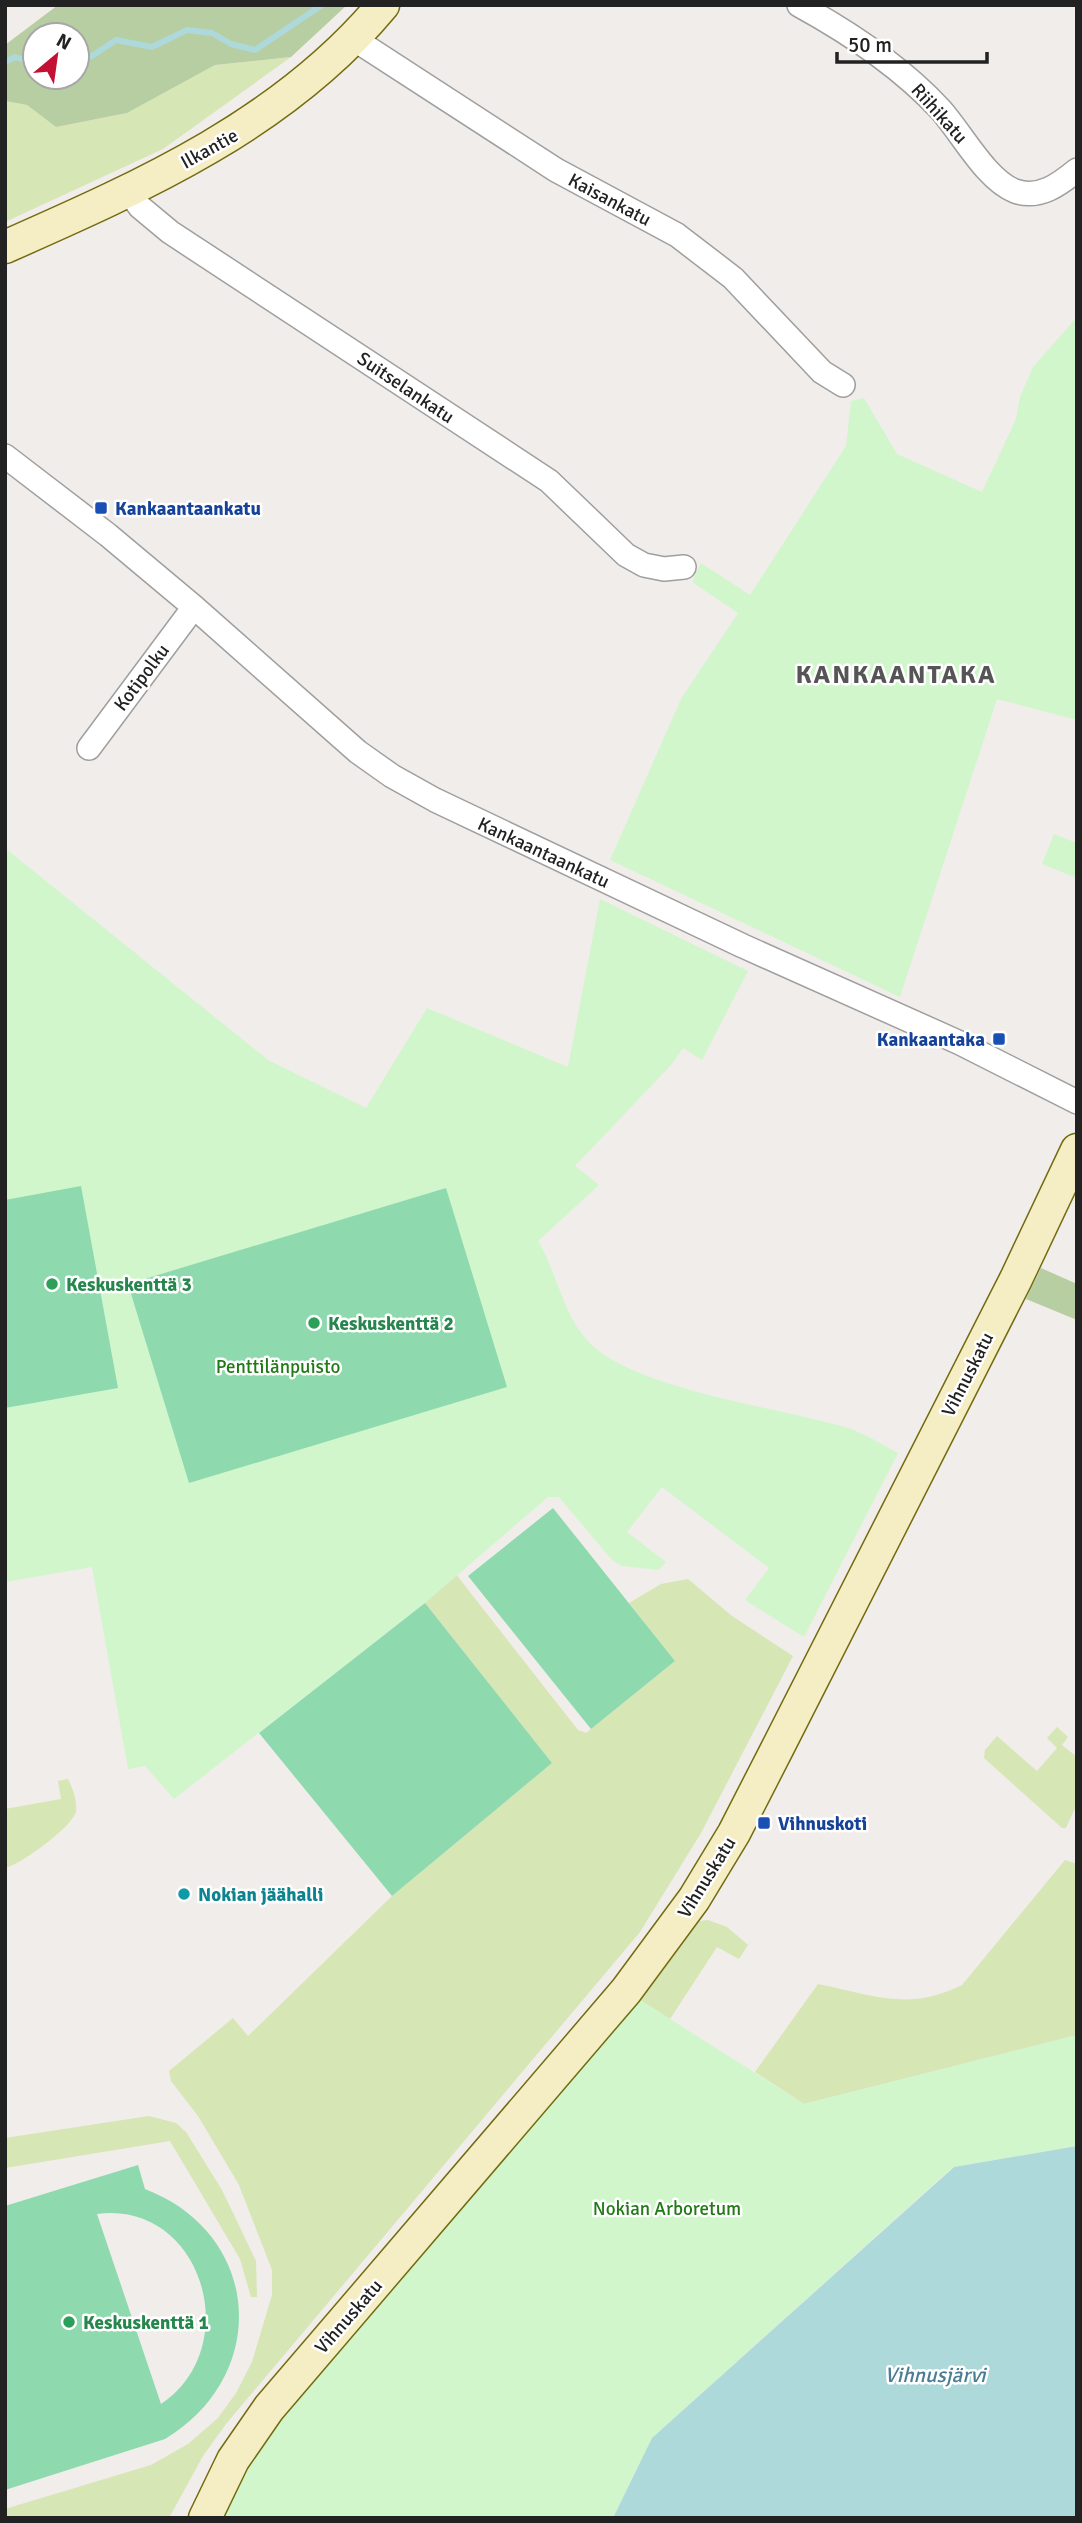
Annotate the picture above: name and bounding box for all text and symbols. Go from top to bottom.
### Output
north arrow [21,21,91,91]
scale bar [837,21,988,65]
text: N [52,28,75,56]
text: 50 m [848,32,892,58]
street label: Riihikatu [906,78,973,149]
street label: Ilkantie [176,123,242,174]
street label: Kaisankatu [564,168,655,232]
street label: Suitselankatu [352,347,459,429]
place label: Kankaantaankatu [115,497,261,521]
marker: Kankaantaankatu [93,500,109,516]
street label: Kotipolku [109,639,175,716]
district label: KANKAANTAKA [795,659,997,691]
street label: Kankaantaankatu [474,812,613,894]
place label: Kankaantaka [877,1028,985,1052]
marker: Kankaantaka [991,1031,1007,1047]
place label: Keskuskenttä 3 [66,1273,192,1297]
marker: Keskuskenttä 3 [44,1276,60,1292]
place label: Keskuskenttä 2 [328,1312,454,1336]
marker: Keskuskenttä 2 [306,1315,322,1331]
street label: Vihnuskatu [936,1328,999,1421]
park label: Penttilänpuisto [216,1355,340,1379]
place label: Vihnuskoti [778,1812,867,1836]
marker: Vihnuskoti [756,1815,772,1831]
street label: Vihnuskatu [672,1832,741,1923]
place label: Nokian jäähalli [198,1883,323,1907]
marker: Nokian jäähalli [176,1886,192,1902]
park label: Nokian Arboretum [593,2197,741,2221]
street label: Vihnuskatu [310,2274,388,2359]
place label: Keskuskenttä 1 [83,2311,209,2335]
marker: Keskuskenttä 1 [61,2314,77,2330]
water label: Vihnusjärvi [884,2362,988,2388]

